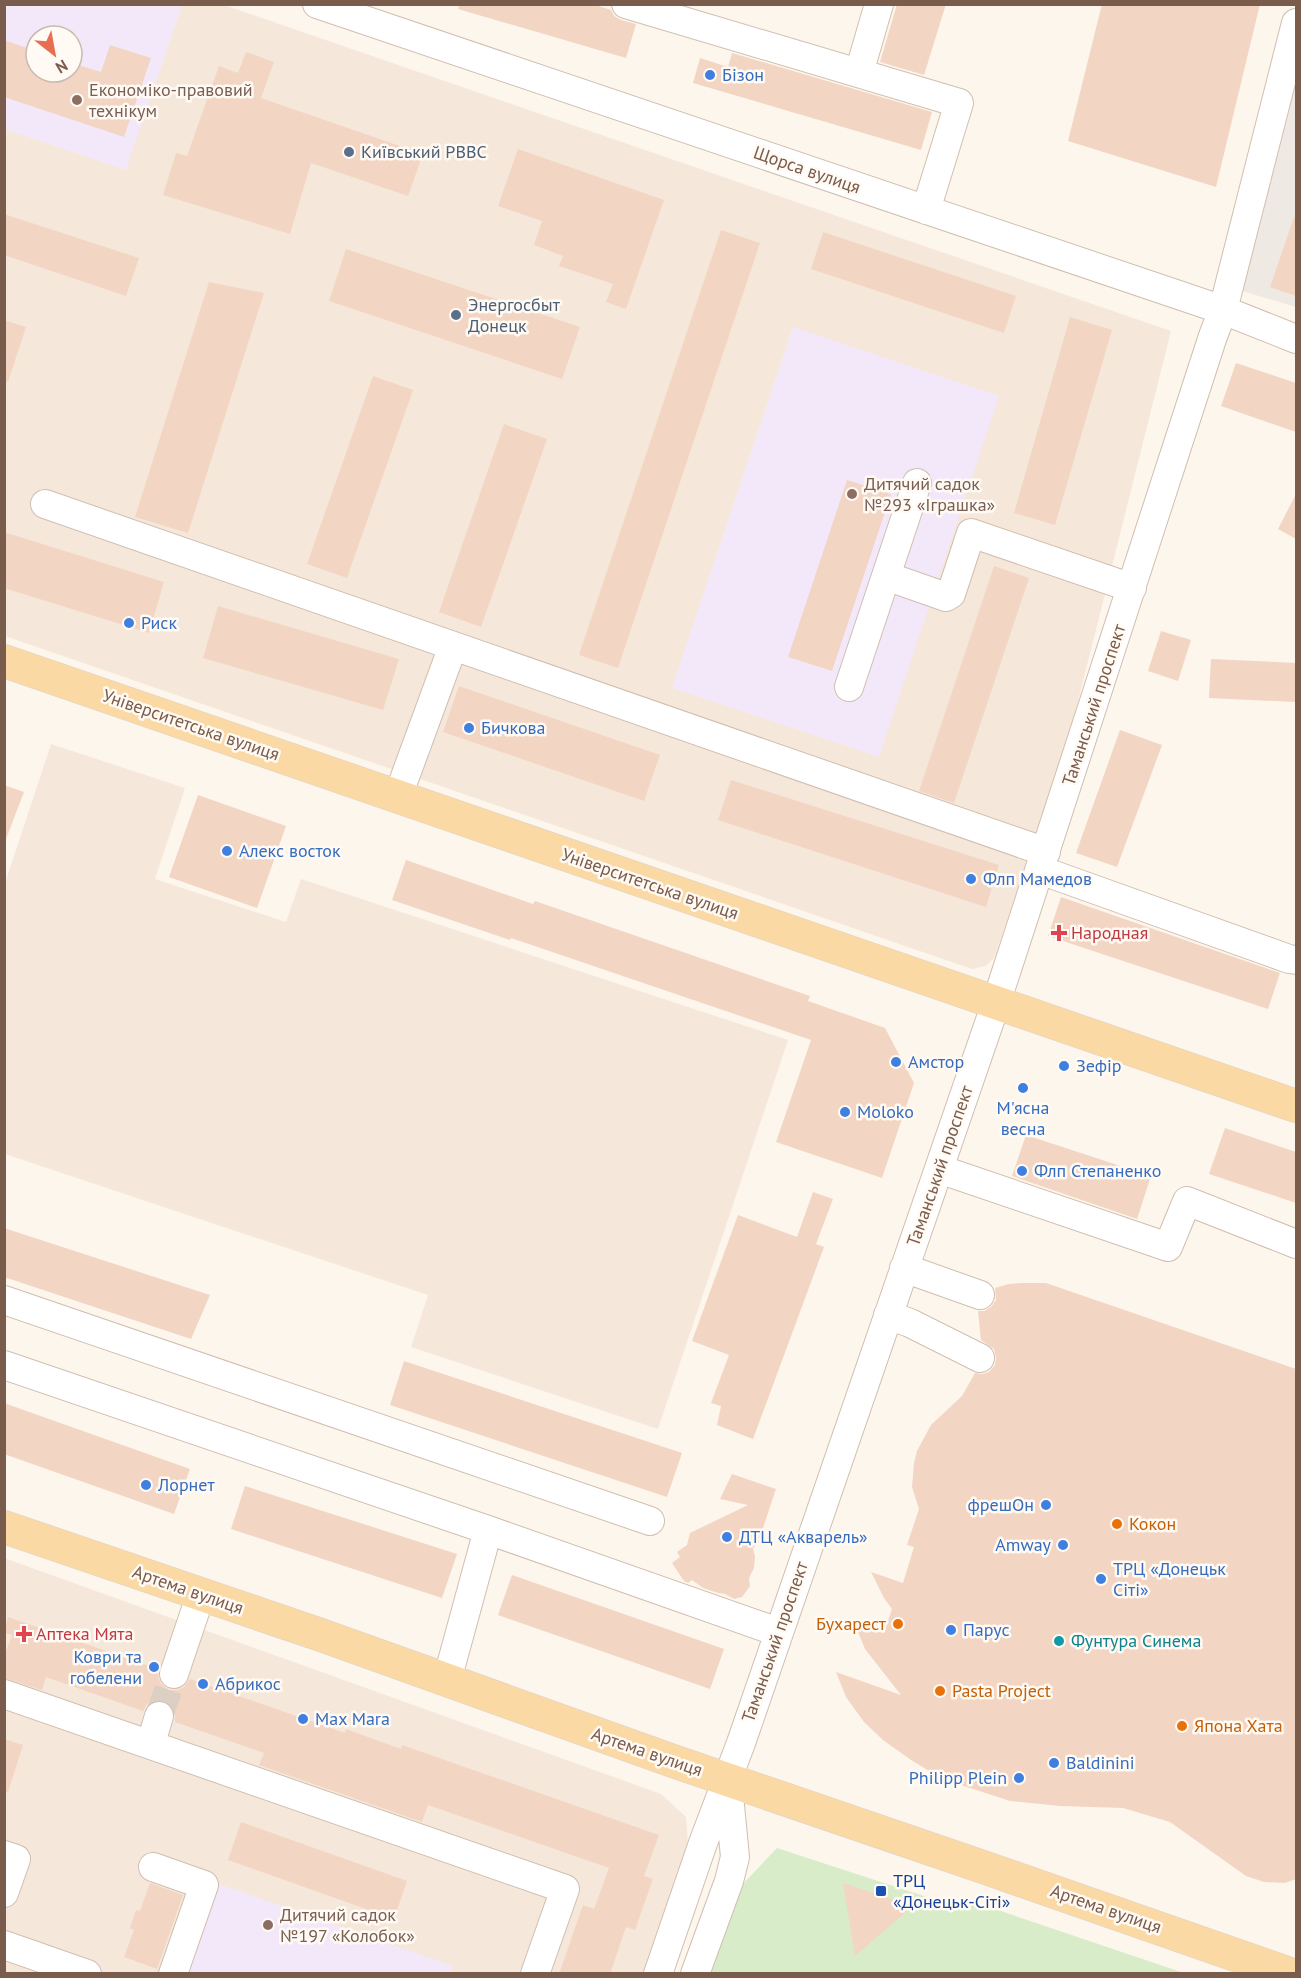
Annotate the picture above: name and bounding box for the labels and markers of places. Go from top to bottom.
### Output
place label: Бізон [722,63,764,86]
marker: Бізон [703,68,717,82]
place label: Економіко-правовий технікум [89,78,253,122]
marker: Економіко-правовий технікум [70,93,84,107]
place label: Київський РВВС [361,140,487,163]
marker: Київський РВВС [342,145,356,159]
place label: Энергосбыт Донецк [468,293,561,337]
marker: Энергосбыт Донецк [449,308,463,322]
place label: Дитячий садок №293 «Іграшка» [864,472,995,516]
marker: Дитячий садок №293 «Іграшка» [845,487,859,501]
place label: Риск [141,611,177,634]
marker: Риск [122,616,136,630]
place label: Бичкова [481,716,546,739]
marker: Бичкова [462,721,476,735]
place label: Алекс восток [239,839,341,862]
marker: Алекс восток [220,844,234,858]
place label: Флп Мамедов [983,867,1092,890]
marker: Флп Мамедов [964,872,978,886]
place label: Народная [1071,921,1148,944]
marker: Народная [1052,926,1066,940]
place label: Амстор [908,1050,964,1073]
place label: Зефір [1076,1054,1122,1077]
marker: Амстор [889,1055,903,1069]
marker: Зефір [1057,1059,1071,1073]
marker: М'ясна весна [1016,1081,1030,1095]
place label: М'ясна весна [997,1096,1049,1140]
place label: Moloko [857,1100,914,1123]
marker: Moloko [838,1105,852,1119]
place label: Флп Степаненко [1034,1159,1161,1182]
marker: Флп Степаненко [1015,1164,1029,1178]
place label: Лорнет [157,1473,215,1496]
marker: Лорнет [139,1478,153,1492]
place label: фрешОн [968,1493,1034,1516]
marker: фрешОн [1039,1498,1053,1512]
place label: Кокон [1129,1512,1176,1535]
marker: Кокон [1110,1517,1124,1531]
place label: ДТЦ «Акварель» [739,1525,868,1548]
marker: ДТЦ «Акварель» [720,1530,734,1544]
place label: Amway [995,1533,1052,1556]
marker: Amway [1056,1538,1070,1552]
place label: ТРЦ «Донецьк Сіті» [1113,1557,1226,1601]
marker: ТРЦ «Донецьк Сіті» [1094,1572,1108,1586]
place label: Бухарест [816,1612,887,1635]
marker: Бухарест [891,1617,905,1631]
place label: Парус [963,1618,1010,1641]
place label: Аптека Мята [36,1622,133,1645]
marker: Парус [944,1623,958,1637]
marker: Аптека Мята [17,1627,31,1641]
place label: Фунтура Синема [1071,1629,1201,1652]
marker: Фунтура Синема [1052,1634,1066,1648]
place label: Коври та гобелени [70,1645,142,1689]
marker: Коври та гобелени [147,1660,161,1674]
place label: Абрикос [215,1672,281,1695]
marker: Абрикос [196,1677,210,1691]
place label: Pasta Project [952,1679,1051,1702]
marker: Pasta Project [933,1684,947,1698]
place label: Max Mara [315,1707,390,1730]
marker: Max Mara [296,1712,310,1726]
place label: Япона Хата [1194,1714,1283,1737]
marker: Япона Хата [1175,1719,1189,1733]
place label: Baldinini [1066,1751,1135,1774]
marker: Baldinini [1047,1756,1061,1770]
place label: Philipp Plein [909,1766,1007,1789]
marker: Philipp Plein [1012,1771,1026,1785]
place label: ТРЦ «Донецьк-Сіті» [893,1869,1010,1913]
marker: ТРЦ «Донецьк-Сіті» [874,1884,888,1898]
place label: Дитячий садок №197 «Колобок» [280,1903,415,1947]
marker: Дитячий садок №197 «Колобок» [261,1918,275,1932]

